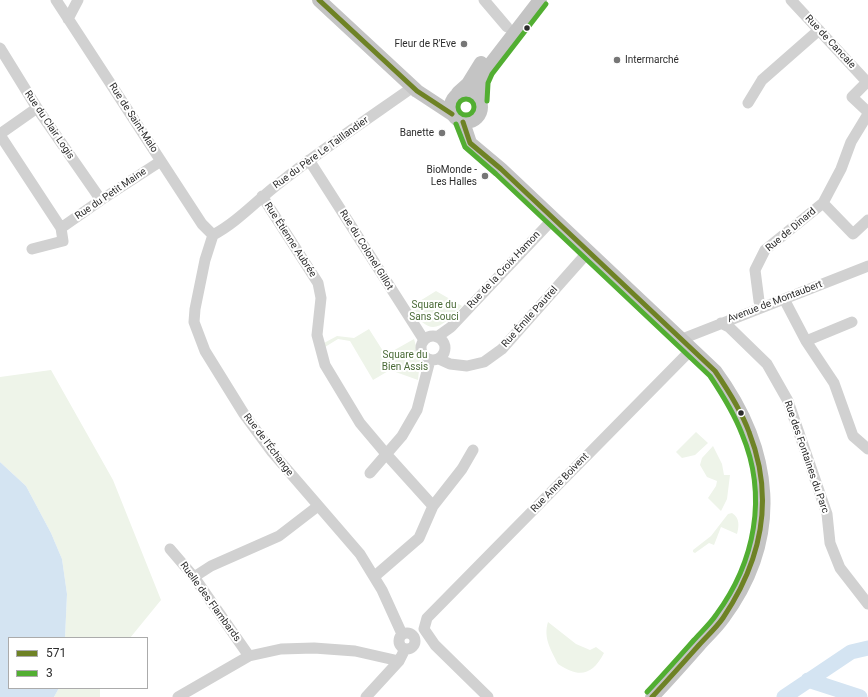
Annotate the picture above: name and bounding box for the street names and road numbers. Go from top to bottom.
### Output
street label: Rue de Cancale [802,13,858,71]
street label: Rue de Saint-Malo [106,81,160,155]
street label: Rue du Clair Logis [22,88,76,162]
street label: Rue du Père Le Taillandier [271,114,371,192]
street label: Rue du Petit Maine [73,166,149,222]
street label: Rue Étienne Aubrée [261,200,319,280]
street label: Rue de Dinard [763,206,819,254]
street label: Rue du Colonel Gillot [336,208,396,292]
street label: Rue de la Croix Hamon [465,229,543,311]
street label: Avenue de Montaubert [726,278,824,326]
street label: Rue Émile Pautrel [499,284,561,350]
street label: Rue des Fontaines du Parc [781,399,831,515]
street label: Rue de l'Échange [241,411,295,479]
street label: Rue Anne Boivent [529,451,591,515]
street label: Ruelle des Flambards [177,560,243,644]

